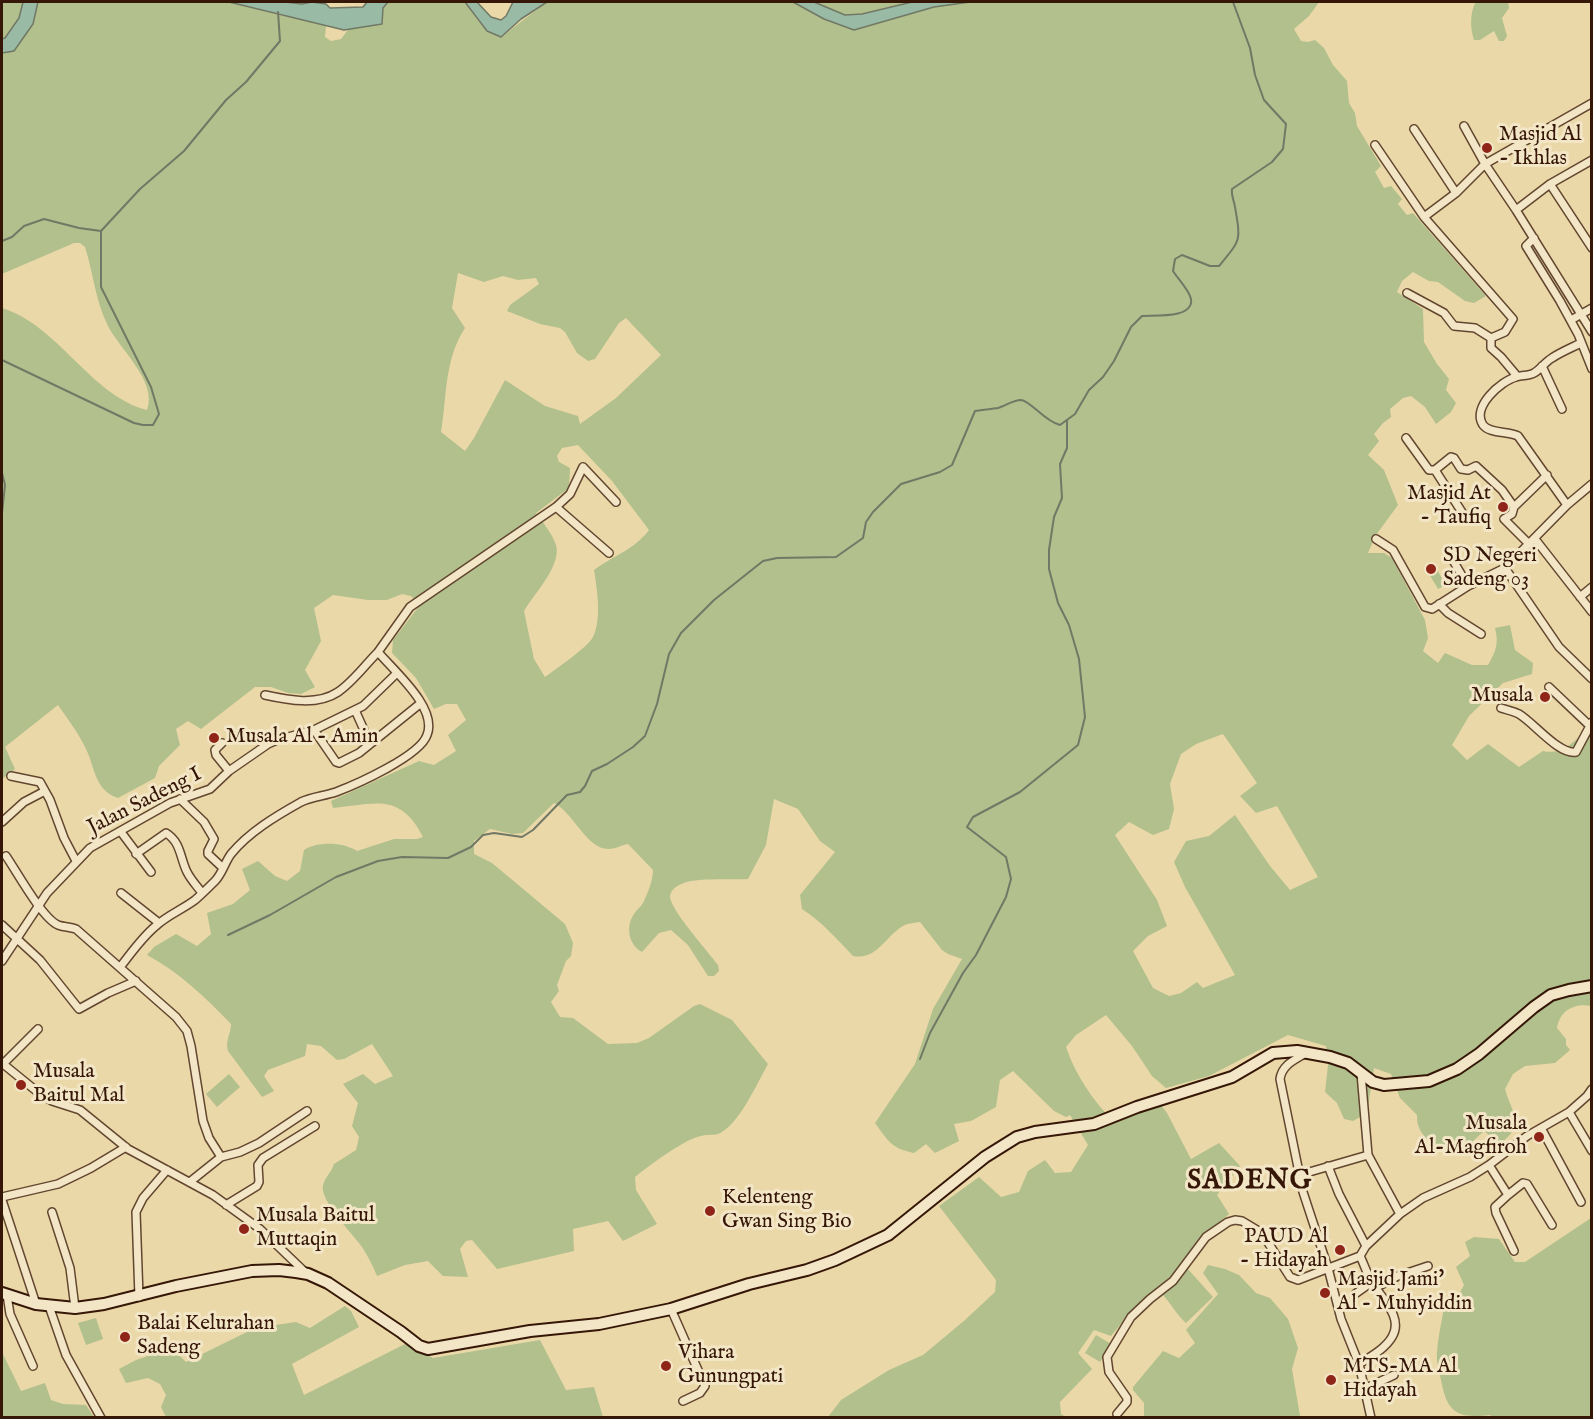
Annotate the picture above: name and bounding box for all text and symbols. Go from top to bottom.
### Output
place label: Masjid Al - Ikhlas [1499,123,1581,173]
marker: Masjid Al - Ikhlas [1480,141,1494,155]
place label: Masjid At - Taufiq [1407,482,1491,532]
marker: Masjid At - Taufiq [1496,500,1510,514]
place label: SD Negeri Sadeng 03 [1443,544,1537,594]
marker: SD Negeri Sadeng 03 [1424,562,1438,576]
place label: Musala [1471,684,1533,710]
marker: Musala [1538,690,1552,704]
place label: Musala Al - Amin [226,725,378,751]
marker: Musala Al - Amin [207,731,221,745]
street label: Jalan Sadeng I [84,762,206,842]
place label: Musala Baitul Mal [33,1060,125,1110]
marker: Musala Baitul Mal [14,1078,28,1092]
place label: Musala Al-Magfiroh [1415,1112,1527,1162]
marker: Musala Al-Magfiroh [1532,1130,1546,1144]
district label: SADENG [1187,1166,1313,1198]
place label: Kelenteng Gwan Sing Bio [722,1186,852,1236]
place label: Musala Baitul Muttaqin [256,1204,375,1254]
marker: Kelenteng Gwan Sing Bio [703,1204,717,1218]
marker: Musala Baitul Muttaqin [237,1222,251,1236]
place label: PAUD Al - Hidayah [1240,1225,1328,1275]
marker: PAUD Al - Hidayah [1333,1243,1347,1257]
place label: Masjid Jami' Al - Muhyiddin [1337,1268,1472,1318]
marker: Masjid Jami' Al - Muhyiddin [1318,1286,1332,1300]
place label: Balai Kelurahan Sadeng [137,1312,275,1362]
marker: Balai Kelurahan Sadeng [118,1330,132,1344]
place label: Vihara Gunungpati [678,1341,783,1391]
place label: MTS-MA Al Hidayah [1343,1355,1457,1405]
marker: Vihara Gunungpati [659,1359,673,1373]
marker: MTS-MA Al Hidayah [1324,1373,1338,1387]

